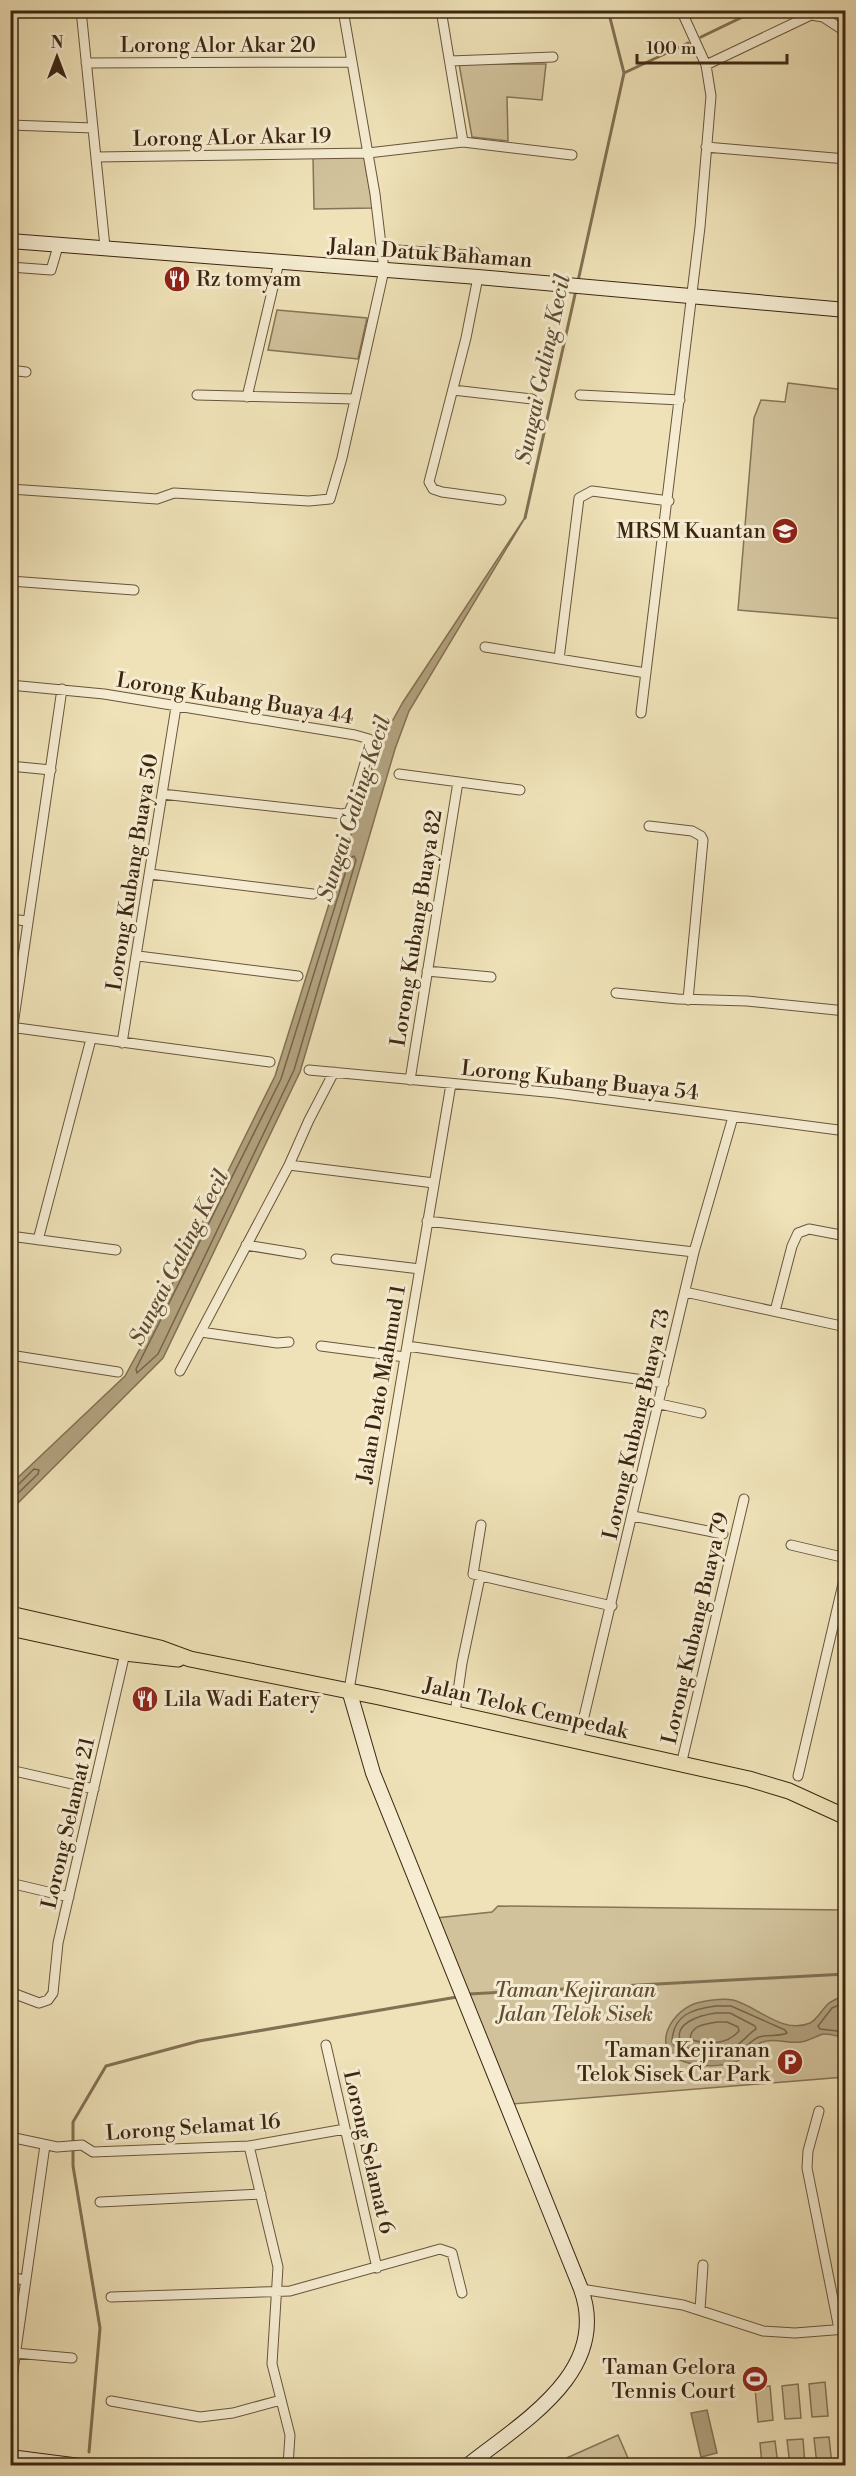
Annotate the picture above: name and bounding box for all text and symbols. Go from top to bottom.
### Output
north arrow [27,27,87,87]
scale bar [637,27,787,65]
text: N [51,33,64,53]
street label: Lorong Alor Akar 20 [120,33,316,59]
text: 100 m [646,37,697,60]
street label: Lorong ALor Akar 19 [132,123,332,153]
street label: Jalan Datuk Bahaman [326,234,534,274]
restaurant icon: Rz tomyam [162,264,192,294]
place label: Rz tomyam [196,267,301,293]
water label: Sungai Galing Kecil [510,272,577,467]
school or university icon: MRSM Kuantan [770,516,800,546]
place label: MRSM Kuantan [616,519,766,545]
street label: Lorong Kubang Buaya 44 [114,667,355,731]
water label: Sungai Galing Kecil [312,712,397,905]
street label: Lorong Kubang Buaya 50 [101,752,165,993]
street label: Lorong Kubang Buaya 82 [385,808,449,1048]
street label: Lorong Kubang Buaya 54 [460,1056,700,1106]
water label: Sungai Galing Kecil [123,1165,235,1350]
street label: Jalan Dato Mahmud 1 [352,1283,412,1486]
street label: Lorong Kubang Buaya 73 [598,1306,676,1542]
street label: Lorong Kubang Buaya 79 [657,1510,735,1747]
street label: Jalan Telok Cempedak [420,1673,632,1745]
restaurant icon: Lila Wadi Eatery [130,1684,160,1714]
place label: Lila Wadi Eatery [164,1687,321,1713]
street label: Lorong Selamat 21 [37,1735,101,1912]
park label: Taman Kejiranan Jalan Telok Sisek [494,1978,656,2028]
place label: Taman Kejiranan Telok Sisek Car Park [577,2038,771,2088]
parking icon: Taman Kejiranan Telok Sisek Car Park [775,2047,805,2077]
street label: Lorong Selamat 6 [337,2068,400,2237]
street label: Lorong Selamat 16 [105,2109,282,2147]
place label: Taman Gelora Tennis Court [602,2355,737,2405]
sports icon: Taman Gelora Tennis Court [740,2364,770,2394]

